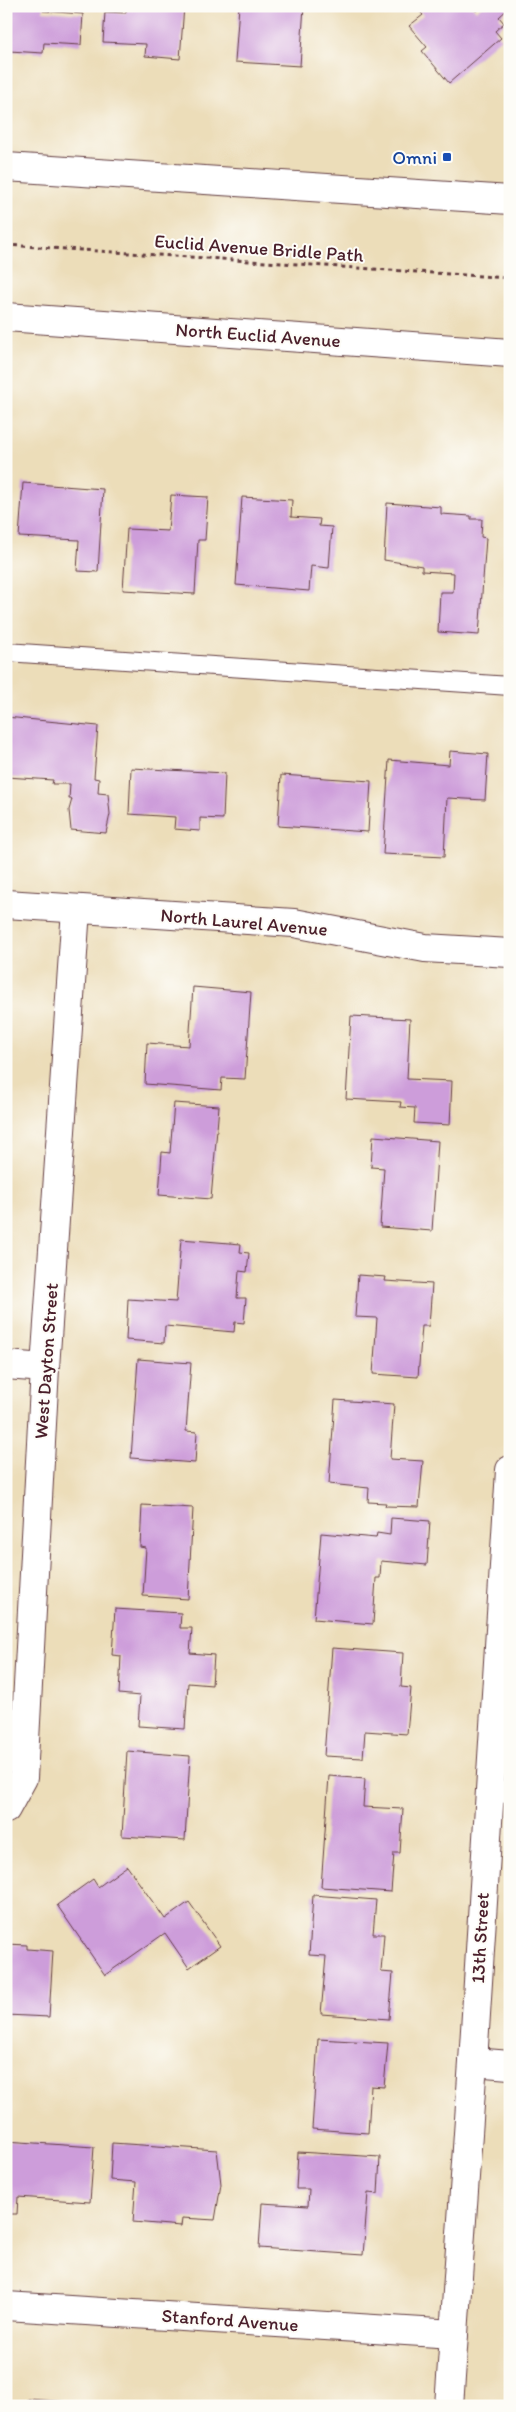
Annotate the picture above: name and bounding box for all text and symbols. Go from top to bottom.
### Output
place label: Omni [392,146,437,169]
marker: Omni [441,151,453,163]
street label: Euclid Avenue Bridle Path [154,229,365,267]
street label: North Euclid Avenue [175,318,341,352]
street label: North Laurel Avenue [159,903,329,941]
street label: West Dayton Street [29,1282,63,1440]
street label: 13th Street [466,1892,494,1984]
street label: Stanford Avenue [161,2304,299,2336]

